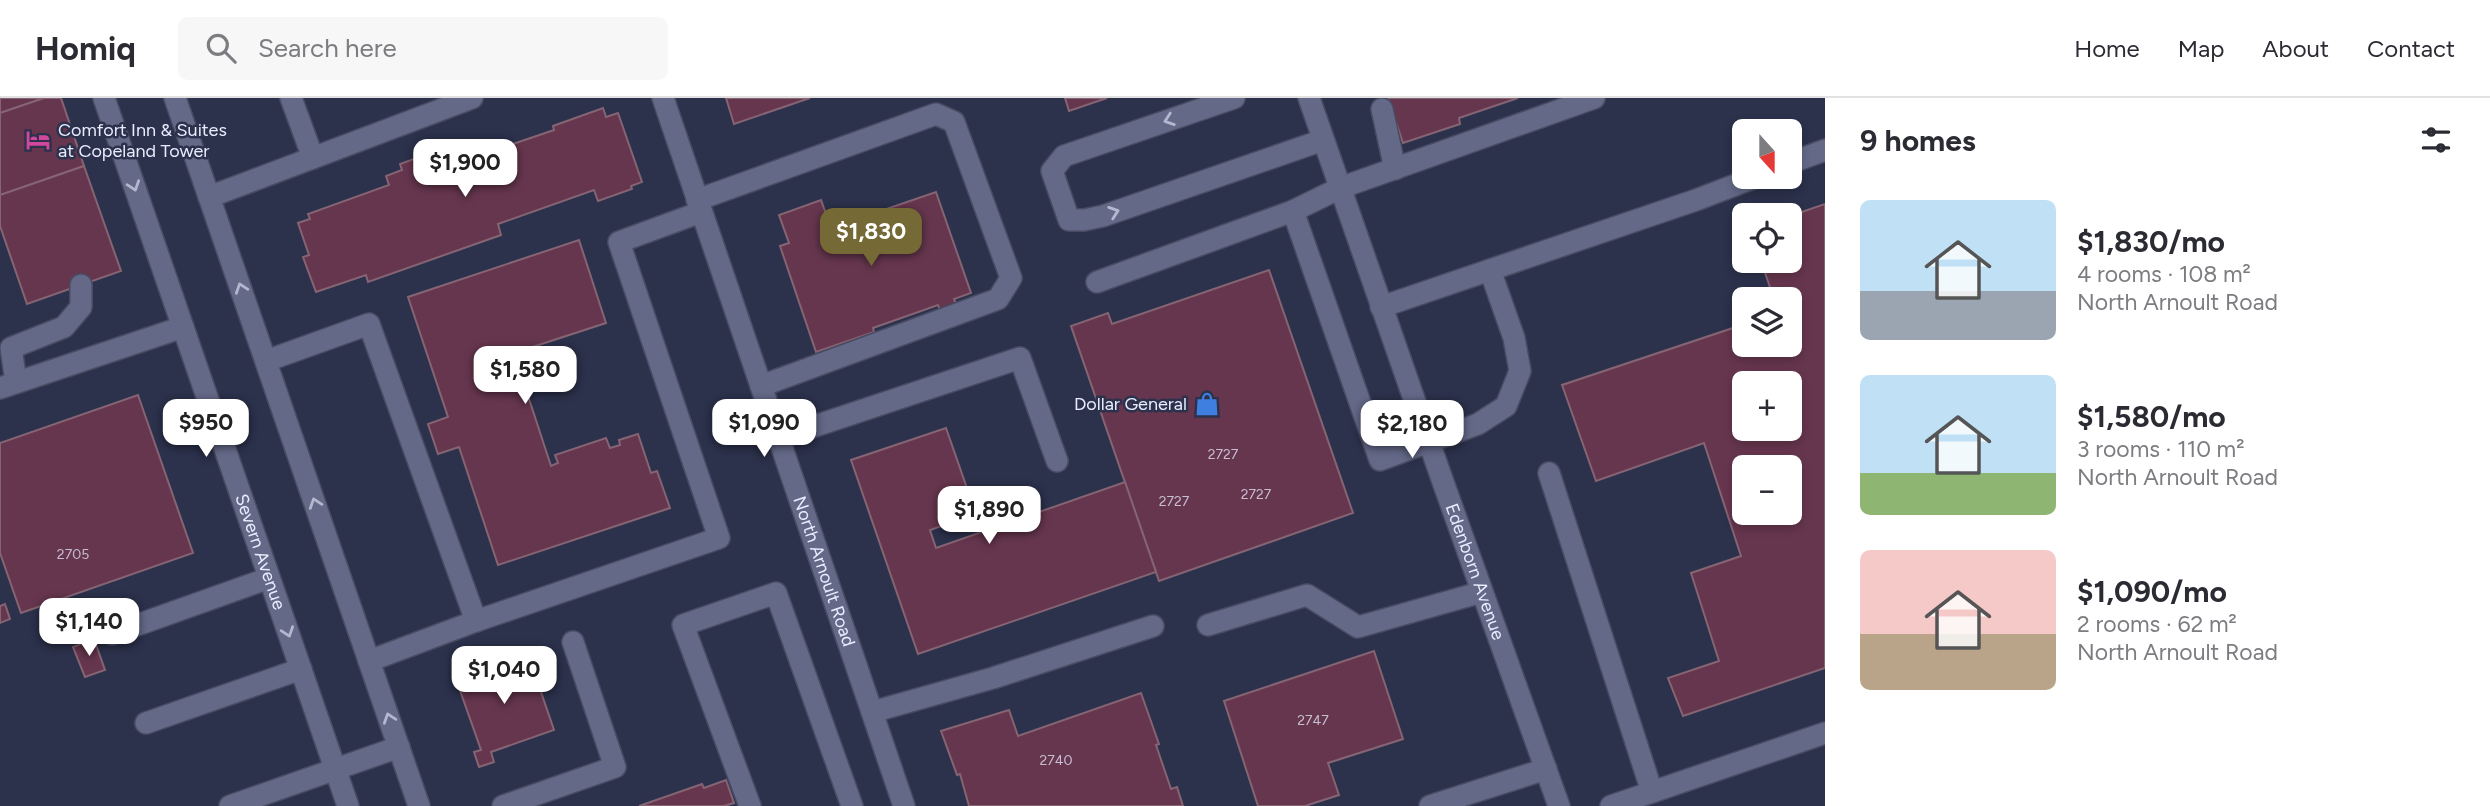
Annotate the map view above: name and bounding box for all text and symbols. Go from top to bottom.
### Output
search box [178,17,668,80]
text: Homiq [35,29,136,68]
icon: search [202,29,240,67]
text: Search here [258,32,397,64]
text: Home [2074,34,2140,63]
text: Map [2178,34,2224,63]
text: About [2262,34,2329,63]
text: Contact [2367,34,2455,63]
one-way arrow [1163,112,1176,126]
place label: Comfort Inn & Suites at Copeland Tower [58,119,227,162]
north arrow [1732,119,1802,189]
map controls [1732,119,1802,525]
icon: filters [2417,121,2455,159]
text: 9 homes [1860,122,1976,159]
hotel icon: Comfort Inn & Suites at Copeland Tower [24,126,52,154]
pin: $1,900 [408,140,522,199]
text: $1,900 [429,148,501,176]
one-way arrow [126,179,140,191]
button: locate [1732,203,1802,273]
one-way arrow [1107,206,1119,220]
pin: $1,830 [814,208,928,268]
text: $1,830 [836,217,906,245]
text: $1,830/mo [2077,223,2225,260]
icon: home [1916,228,2000,312]
text: 4 rooms · 108 m² [2077,260,2251,288]
one-way arrow [235,283,249,295]
button: layers [1732,287,1802,357]
text: North Arnoult Road [2077,288,2278,316]
pin: $1,580 [468,346,582,406]
text: $1,580 [490,355,560,383]
button: + [1732,371,1802,441]
shop icon: Dollar General [1193,390,1221,418]
place label: Dollar General [1074,393,1187,415]
text: $1,580/mo [2077,398,2226,435]
pin: $950 [165,400,247,459]
pin: $1,090 [707,400,821,459]
pin: $2,180 [1355,400,1469,460]
icon: home [1916,403,2000,487]
text: $950 [179,408,233,436]
text: $1,090 [728,408,800,436]
text: $2,180 [1377,409,1447,437]
text: 3 rooms · 110 m² [2077,435,2244,463]
house number: 2727 [1208,446,1239,463]
button: − [1732,455,1802,525]
text: North Arnoult Road [2077,463,2278,491]
pin: $1,890 [932,486,1046,546]
house number: 2727 [1241,486,1272,503]
street label: Severn Avenue [230,491,291,613]
street label: North Arnoult Road [788,493,860,649]
house number: 2727 [1159,493,1190,510]
text: $1,890 [954,495,1024,523]
one-way arrow [309,498,323,510]
street label: Edenborn Avenue [1441,500,1510,643]
house number: 2705 [57,546,89,563]
text: $1,090/mo [2077,573,2227,610]
icon: home [1916,578,2000,662]
pin: $1,140 [32,598,146,658]
text: $1,140 [55,607,123,635]
text: 2 rooms · 62 m² [2077,610,2237,638]
one-way arrow [280,626,294,638]
text: North Arnoult Road [2077,638,2278,666]
pin: $1,040 [447,646,561,706]
text: $1,040 [468,655,540,683]
house number: 2747 [1297,712,1329,729]
one-way arrow [383,713,397,725]
house number: 2740 [1039,752,1073,769]

